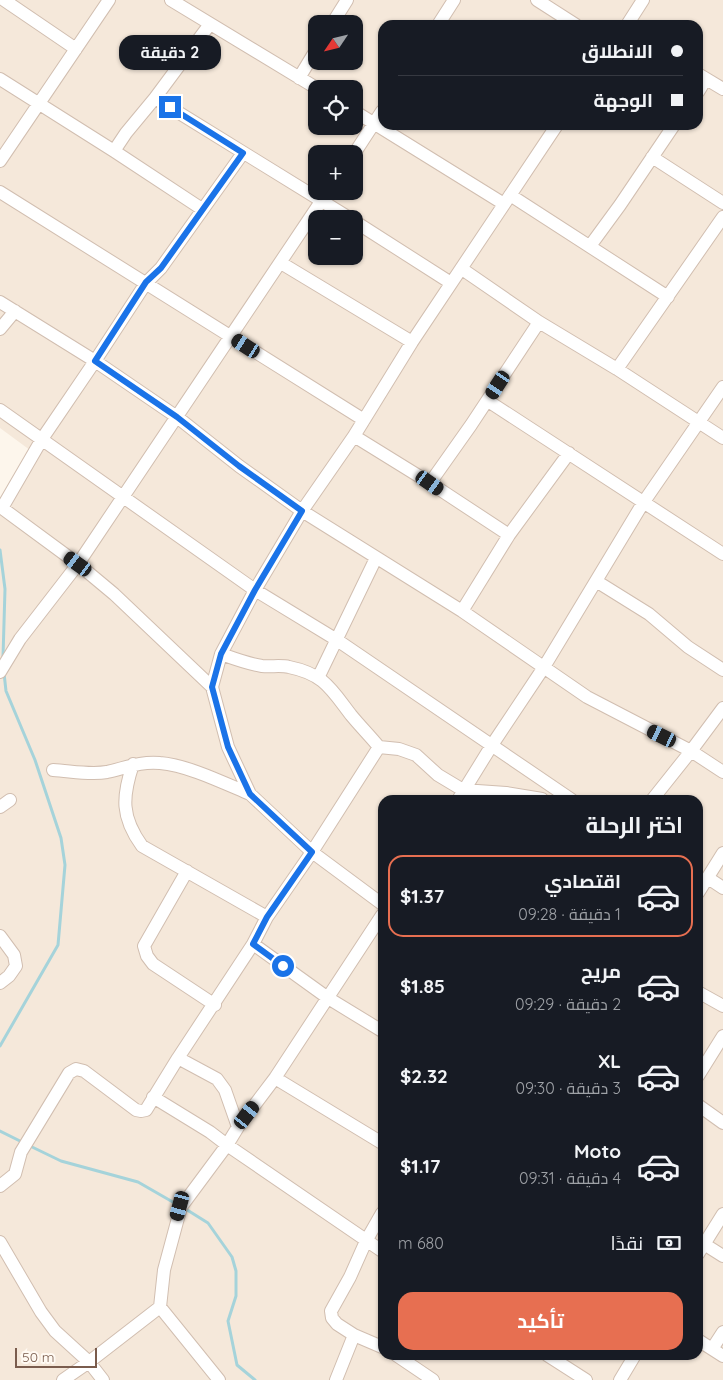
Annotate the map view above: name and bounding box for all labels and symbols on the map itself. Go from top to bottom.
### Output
north arrow [308,15,362,70]
callout: 2 دقيقة [119,34,221,70]
route end [159,96,181,118]
car [229,332,262,360]
car [483,368,512,402]
car [413,468,446,498]
car [61,549,94,579]
car [645,723,678,749]
route start [272,955,294,977]
car [231,1099,262,1131]
car [168,1190,191,1222]
scale bar [15,1345,98,1368]

